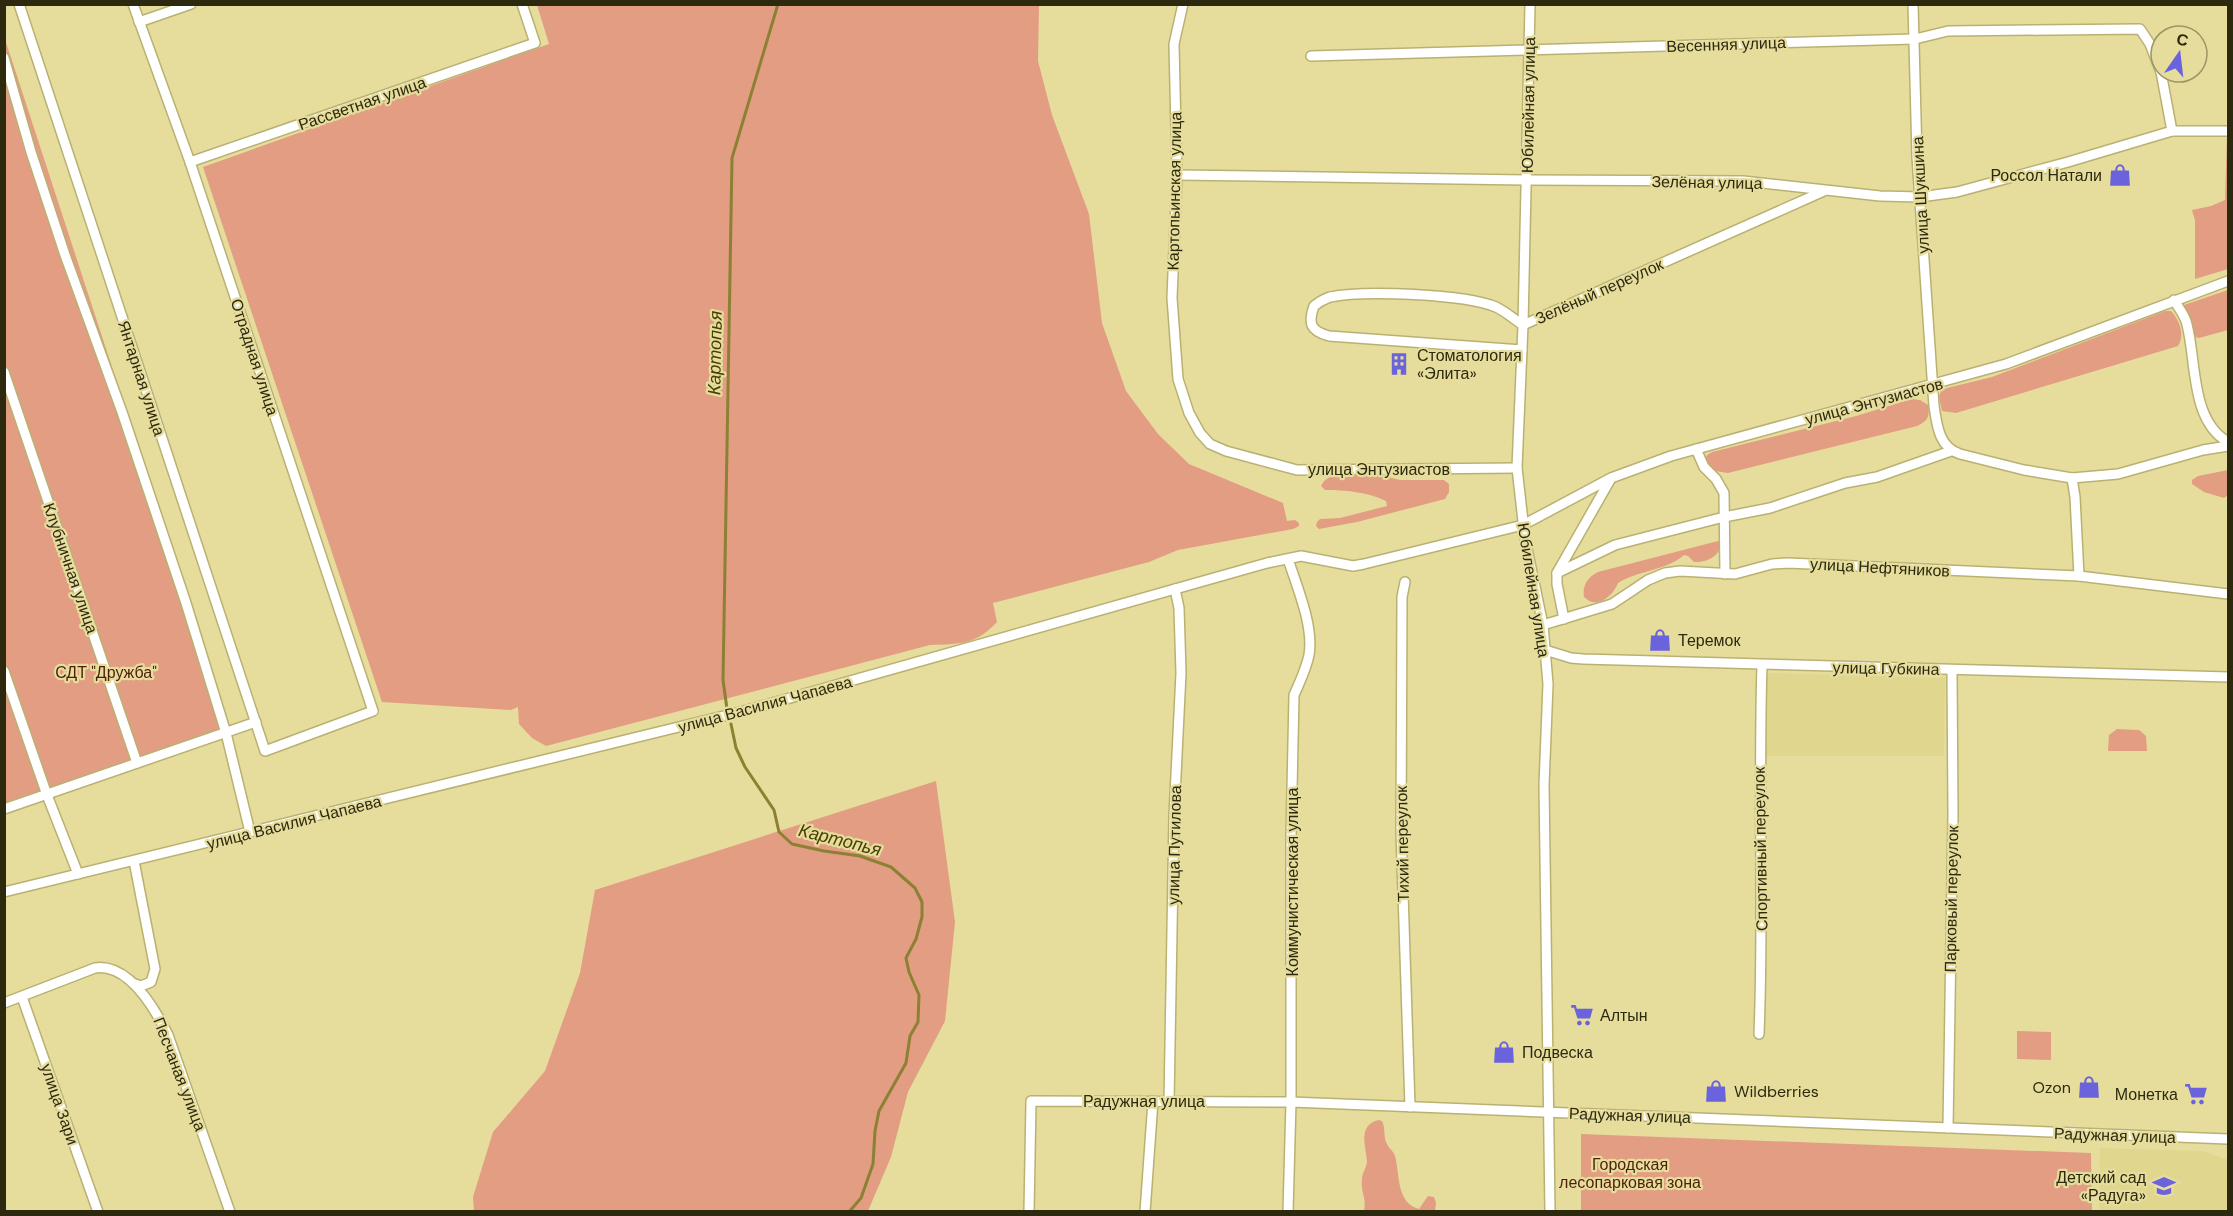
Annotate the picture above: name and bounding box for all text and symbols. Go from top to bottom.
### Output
north arrow [2149,24,2209,84]
text: С [2174,28,2191,52]
street label: Весенняя улица [1666,32,1786,57]
street label: Юбилейная улица [1517,37,1540,173]
street label: Рассветная улица [296,72,429,135]
street label: Картопьинская улица [1163,111,1186,271]
street label: улица Шукшина [1907,136,1934,254]
shop icon: Россол Натали [2107,162,2133,188]
place label: Россол Натали [1990,165,2102,186]
street label: Зелёная улица [1651,171,1763,194]
street label: Зелёный переулок [1532,253,1667,329]
street label: Отрадная улица [226,296,283,418]
water label: Картопья [702,310,728,395]
street label: Янтарная улица [113,318,170,439]
place label: Стоматология «Элита» [1417,345,1522,384]
building icon: Стоматология «Элита» [1386,351,1412,377]
street label: улица Энтузиастов [1803,373,1945,430]
street label: улица Энтузиастов [1308,459,1450,480]
street label: Клубничная улица [38,500,103,636]
street label: Юбилейная улица [1512,521,1555,659]
street label: улица Нефтяников [1810,553,1950,582]
shop icon: Теремок [1647,627,1673,653]
place label: Теремок [1678,630,1741,651]
street label: улица Губкина [1832,657,1940,680]
park label: СДТ "Дружба" [55,662,157,683]
street label: улица Василия Чапаева [676,671,854,738]
street label: Спортивный переулок [1749,766,1772,931]
street label: улица Путилова [1163,785,1186,905]
street label: Тихий переулок [1391,785,1414,902]
street label: Коммунистическая улица [1282,787,1303,976]
street label: улица Василия Чапаева [205,791,384,854]
water label: Картопья [796,818,884,862]
street label: Парковый переулок [1940,824,1963,973]
supermarket icon: Алтын [1569,1002,1595,1028]
place label: Алтын [1600,1005,1648,1026]
street label: Песчаная улица [148,1014,211,1134]
shop icon: Подвеска [1491,1039,1517,1065]
place label: Подвеска [1522,1042,1593,1063]
street label: улица Зари [36,1061,83,1148]
shop icon: Ozon [2076,1074,2102,1100]
place label: Ozon [2033,1077,2071,1098]
shop icon: Wildberries [1703,1078,1729,1104]
place label: Wildberries [1734,1081,1819,1102]
supermarket icon: Монетка [2183,1081,2209,1107]
place label: Монетка [2115,1084,2178,1105]
street label: Радужная улица [1083,1091,1205,1112]
street label: Радужная улица [1569,1103,1691,1128]
street label: Радужная улица [2054,1123,2176,1148]
park label: Городская лесопарковая зона [1559,1154,1701,1193]
place label: Детский сад «Радуга» [2056,1167,2147,1206]
school or university icon: Детский сад «Радуга» [2151,1173,2177,1199]

